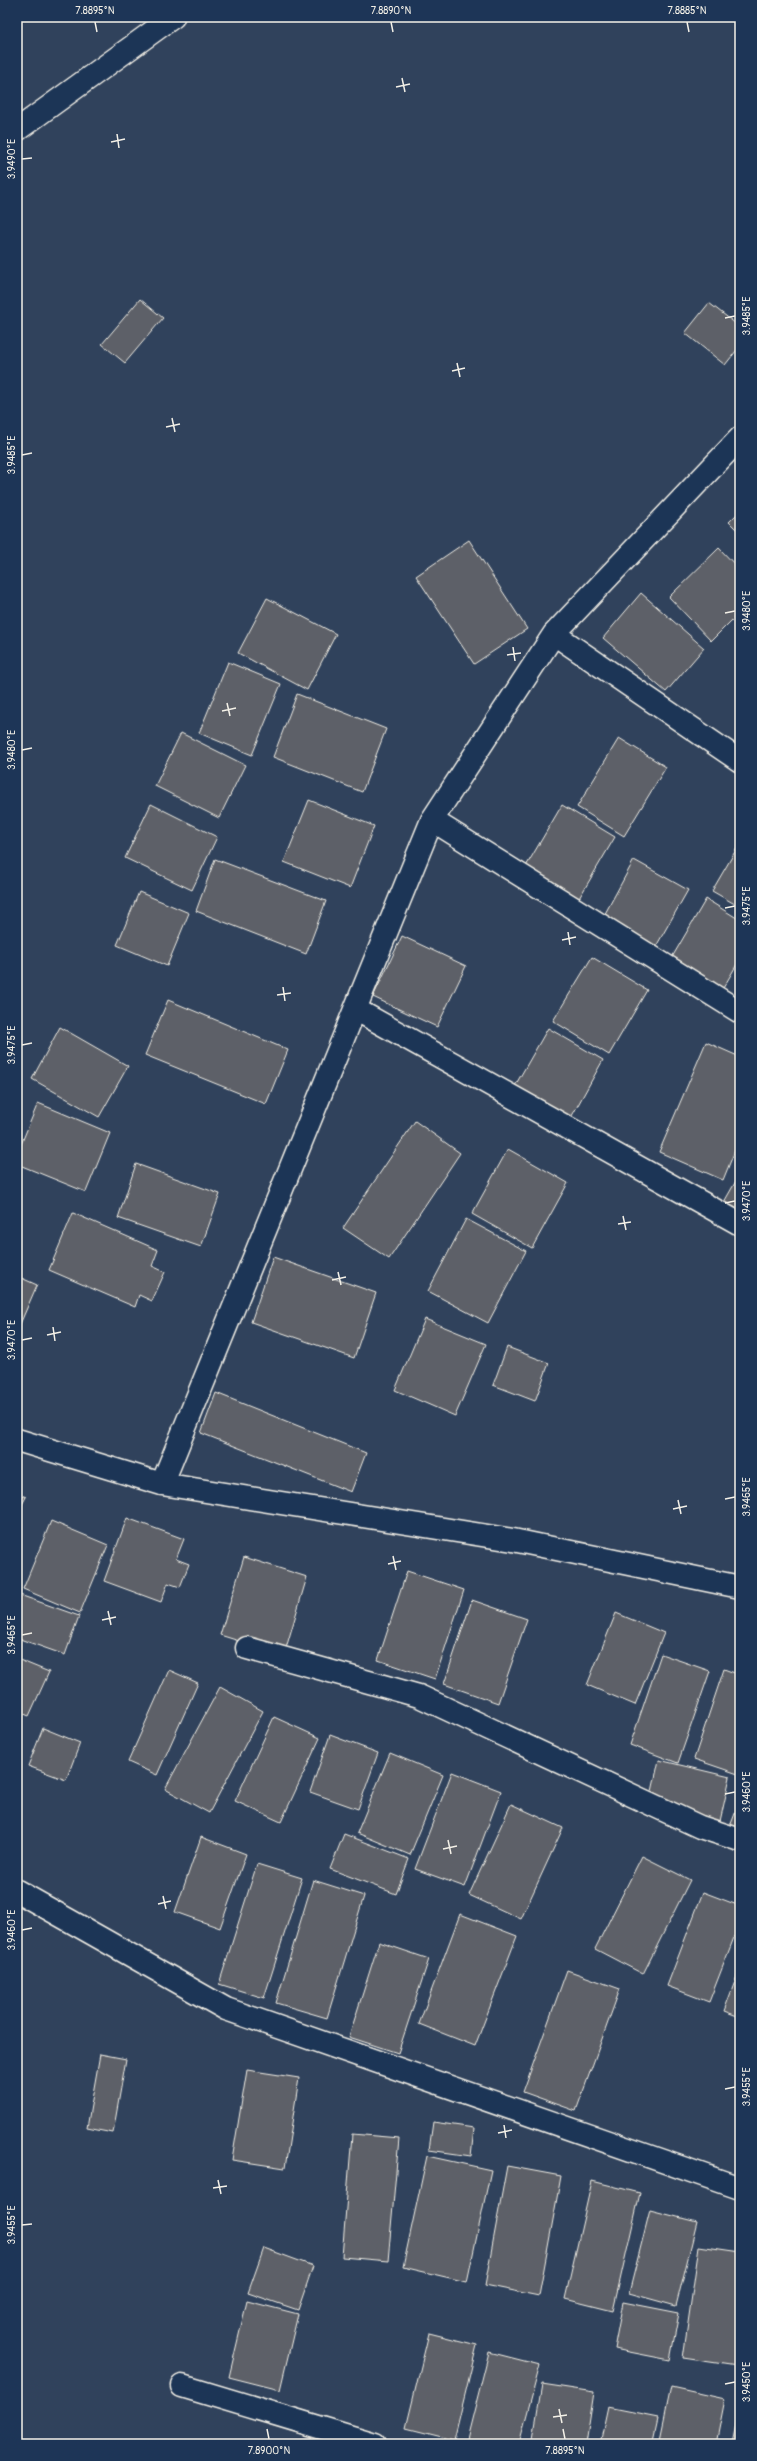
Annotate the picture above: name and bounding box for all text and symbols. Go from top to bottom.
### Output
text: 7.8895°N [75,5,115,17]
text: 7.8890°N [371,5,412,17]
text: 7.8885°N [667,5,707,17]
text: 3.9490°E [6,139,18,179]
text: 3.9485°E [741,297,753,335]
text: 3.9485°E [6,436,18,474]
text: 3.9480°E [741,591,753,631]
text: 3.9480°E [6,730,18,770]
text: 3.9475°E [741,886,753,926]
text: 3.9475°E [6,1025,18,1065]
text: 3.9470°E [741,1181,753,1221]
text: 3.9470°E [6,1320,18,1360]
text: 3.9465°E [741,1477,753,1517]
text: 3.9465°E [6,1615,18,1655]
text: 3.9460°E [741,1772,753,1812]
text: 3.9460°E [6,1910,18,1950]
text: 3.9455°E [741,2067,753,2107]
text: 3.9455°E [6,2205,18,2245]
text: 3.9450°E [741,2362,753,2402]
text: 7.8900°N [248,2445,290,2457]
text: 7.8895°N [545,2445,585,2457]

